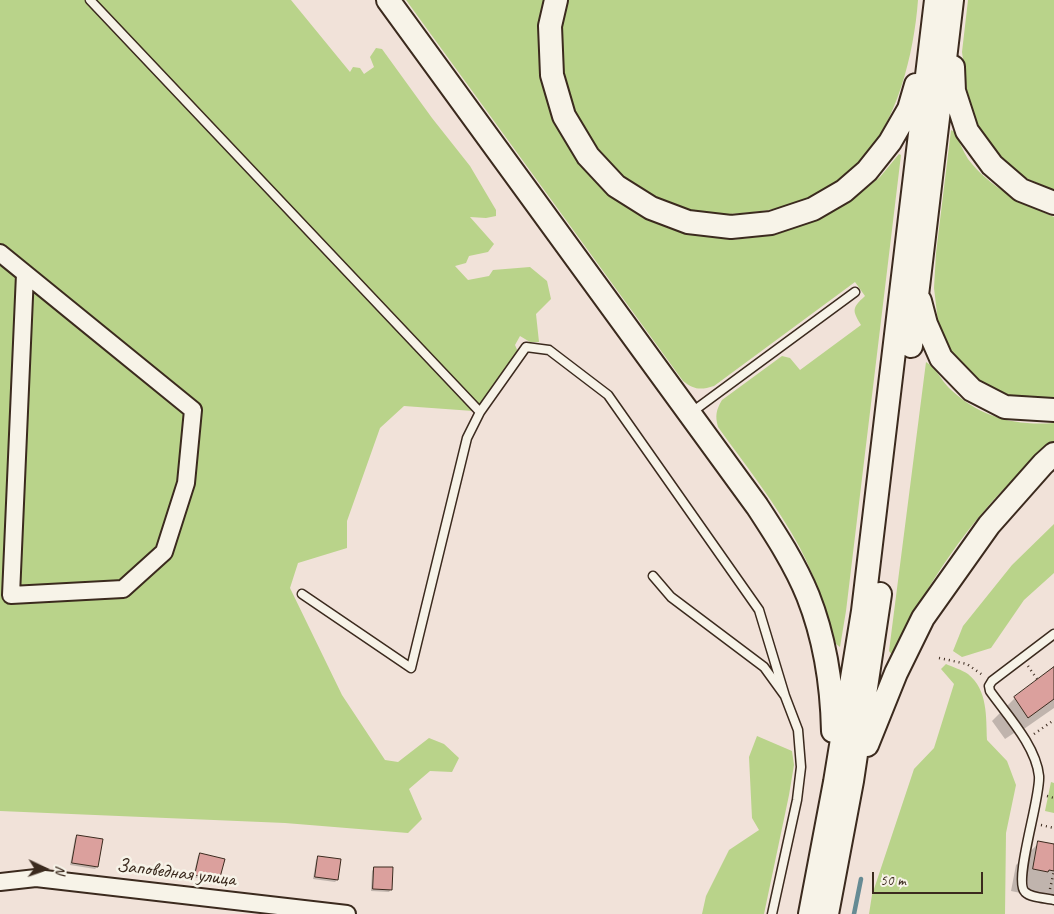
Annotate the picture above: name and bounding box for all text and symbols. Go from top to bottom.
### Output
north arrow [20,844,70,894]
street label: Заповедная улица [115,854,237,892]
scale bar [874,862,985,894]
text: N [52,865,69,875]
text: 50 m [880,871,906,890]

